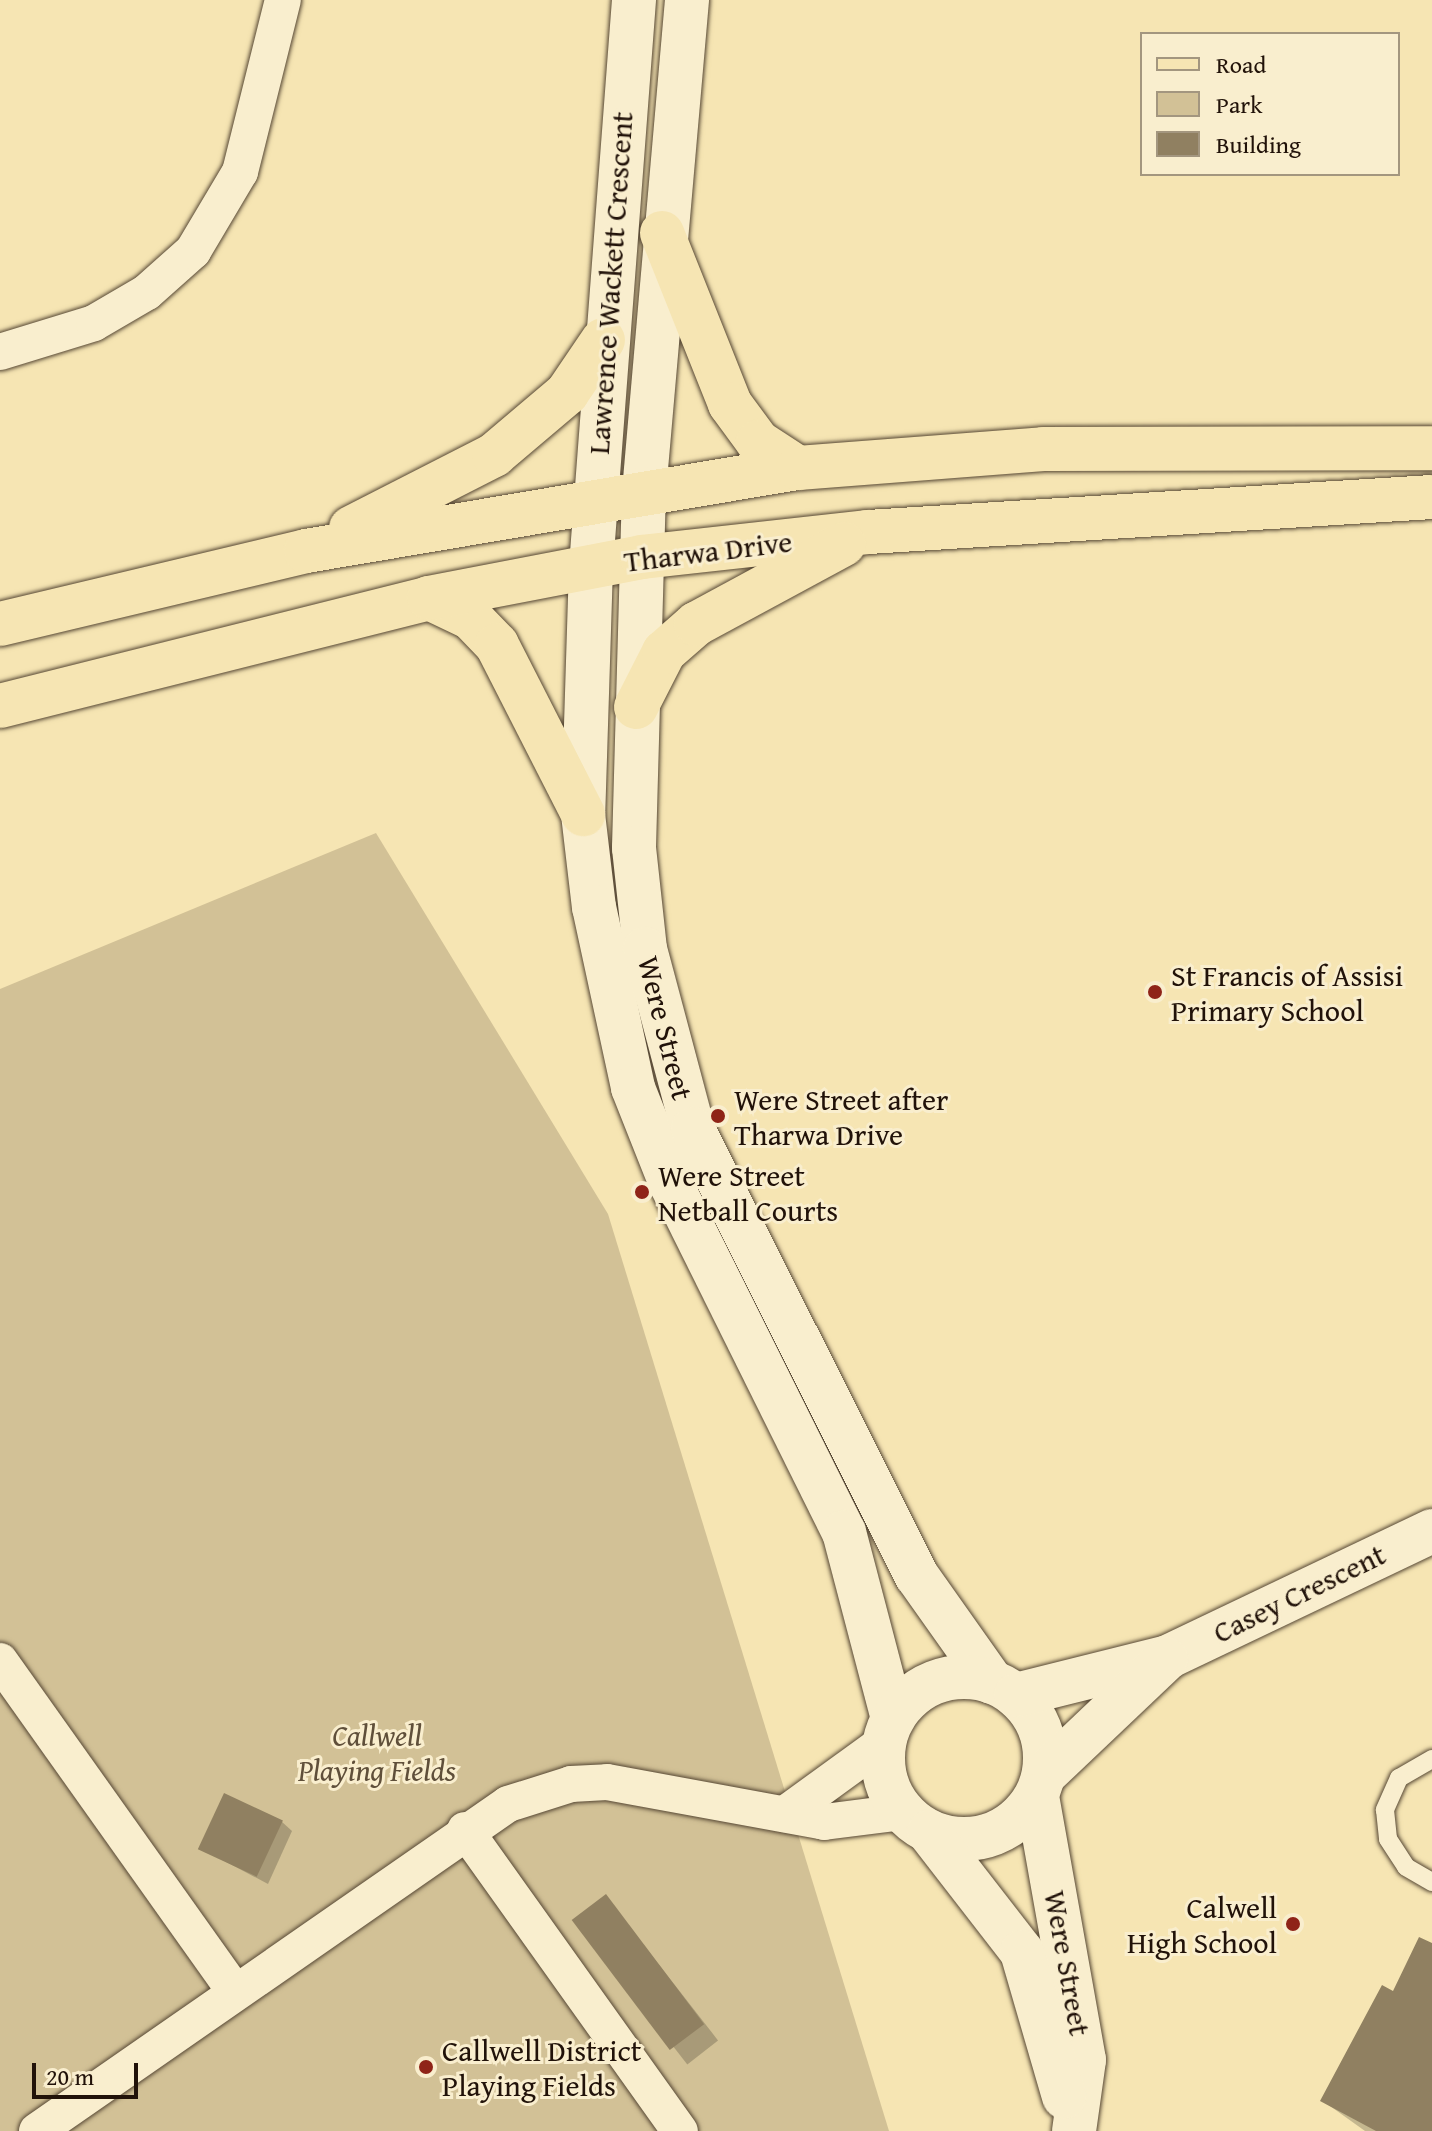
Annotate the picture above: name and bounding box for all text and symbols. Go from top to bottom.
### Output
legend [1140,32,1400,176]
text: Road [1216,47,1266,82]
text: Park [1216,87,1262,122]
street label: Lawrence Wackett Crescent [580,110,640,456]
text: Building [1216,127,1301,162]
street label: Tharwa Drive [622,523,794,579]
street label: Were Street [631,952,701,1104]
place label: St Francis of Assisi Primary School [1171,957,1403,1028]
marker: St Francis of Assisi Primary School [1146,983,1164,1001]
place label: Were Street after Tharwa Drive [734,1081,948,1152]
marker: Were Street after Tharwa Drive [709,1107,727,1125]
place label: Were Street Netball Courts [658,1157,838,1228]
marker: Were Street Netball Courts [633,1183,651,1201]
street label: Casey Crescent [1207,1536,1391,1650]
park label: Callwell Playing Fields [298,1717,456,1788]
street label: Were Street [1038,1888,1098,2038]
place label: Calwell High School [1127,1889,1277,1960]
marker: Calwell High School [1284,1915,1302,1933]
place label: Callwell District Playing Fields [442,2032,641,2102]
scale bar [36,2047,142,2097]
marker: Callwell District Playing Fields [417,2058,435,2076]
text: 20 m [46,2059,94,2094]

